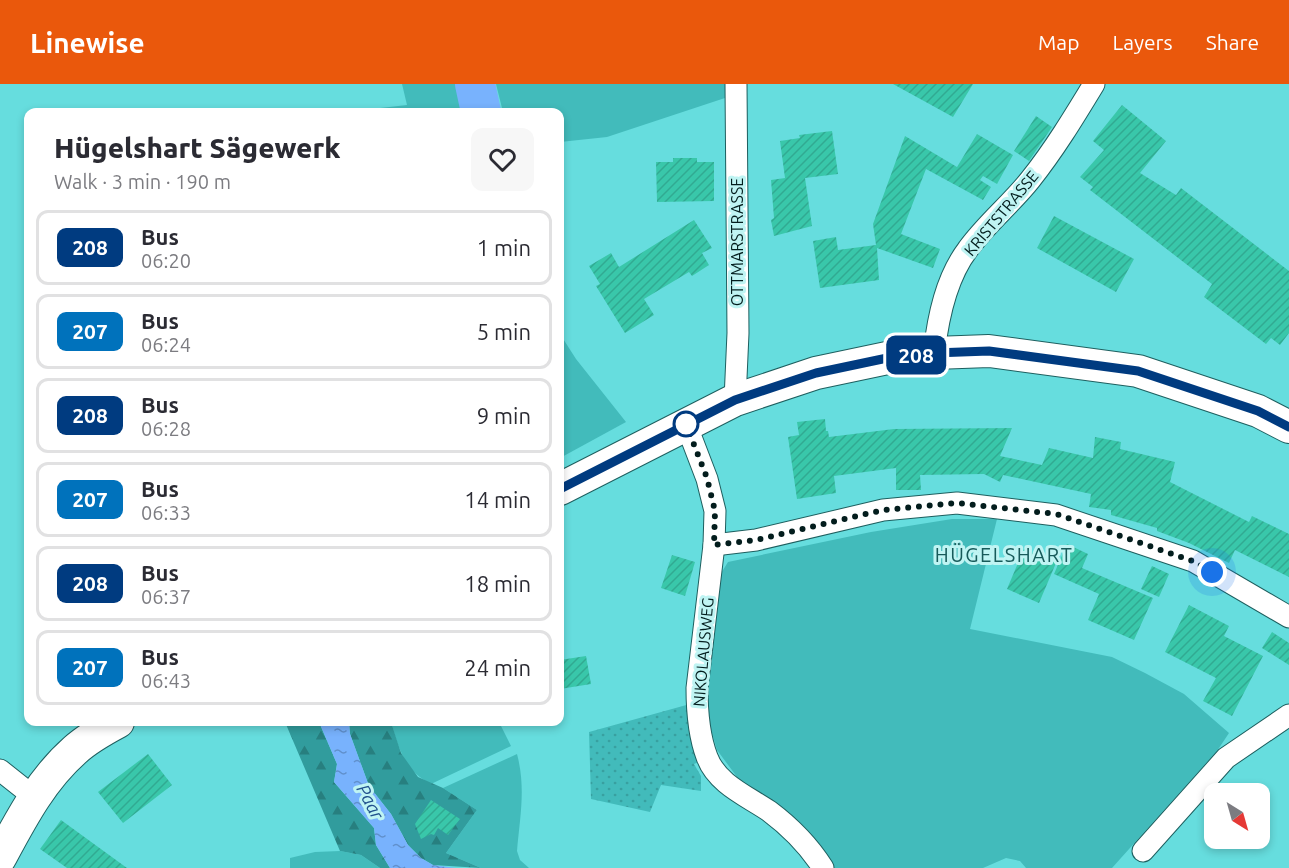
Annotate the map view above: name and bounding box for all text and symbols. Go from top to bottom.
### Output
text: Linewise [30,27,145,58]
text: Map [1038,30,1079,54]
text: Layers [1112,30,1173,54]
text: Share [1206,30,1259,54]
button: heart [471,128,534,191]
text: Hügelshart Sägewerk [54,132,341,163]
street label: KRISTSTRASSE [960,167,1042,259]
text: Walk · 3 min · 190 m [54,170,231,193]
street label: OTTMARSTRASSE [728,178,746,306]
text: Bus [141,224,179,249]
text: 208 [72,235,108,259]
text: 1 min [477,235,531,260]
text: 06:20 [141,249,191,272]
text: Bus [141,308,179,333]
text: 207 [72,319,108,343]
text: 5 min [477,319,531,344]
text: 06:24 [141,333,191,356]
line badge: 208 [882,336,950,374]
text: 208 [898,343,934,367]
text: Bus [141,392,179,417]
text: 208 [72,403,108,427]
text: 9 min [477,403,531,428]
unlabelled marker [673,411,699,437]
text: 06:28 [141,417,191,440]
text: Bus [141,476,179,501]
text: 207 [72,487,108,511]
text: 14 min [464,487,531,512]
text: 06:33 [141,501,191,524]
district label: HÜGELSHART [935,543,1073,566]
your location [1197,557,1227,587]
text: Bus [141,560,179,585]
text: 208 [72,571,108,595]
text: 18 min [464,571,531,596]
text: 06:37 [141,585,191,608]
street label: NIKOLAUSWEG [689,597,717,707]
text: Bus [141,644,179,669]
text: 207 [72,655,108,679]
text: 24 min [464,655,531,680]
text: 06:43 [141,669,191,692]
water label: Paar [353,781,389,823]
north arrow [1204,783,1270,849]
map controls [1204,783,1270,849]

